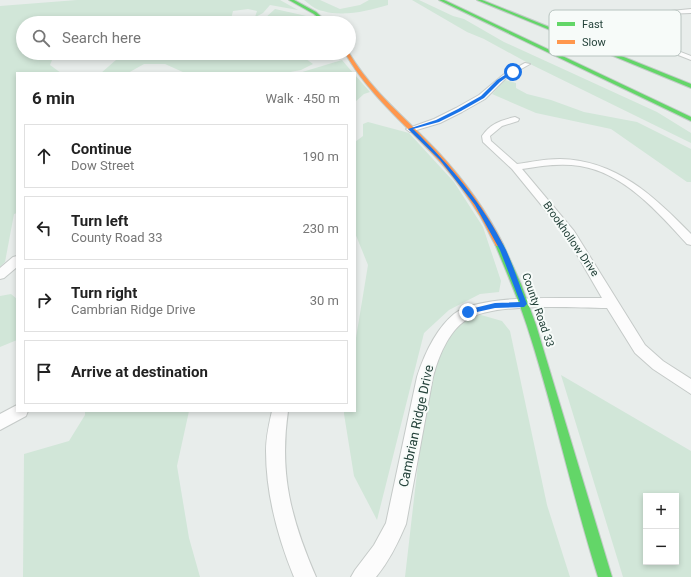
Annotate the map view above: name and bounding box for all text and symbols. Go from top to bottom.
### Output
legend [549,10,681,56]
search box [16,16,356,60]
text: Fast [582,18,604,31]
icon: search [30,27,52,49]
text: Search here [62,29,141,47]
text: Slow [582,36,606,49]
route start [504,63,522,81]
text: 6 min [32,88,75,108]
text: Walk · 450 m [265,91,340,106]
text: Continue [71,140,132,158]
icon: ahead [33,145,55,167]
text: 190 m [302,149,339,164]
text: Dow Street [71,158,134,173]
street label: Brookhollow Drive [540,199,602,279]
text: Turn left [71,212,128,230]
icon: left [33,217,55,239]
text: 230 m [302,221,339,236]
text: County Road 33 [71,230,163,245]
street label: County Road 33 [519,271,557,349]
text: Turn right [71,284,137,302]
icon: right [33,289,55,311]
text: 30 m [310,293,339,308]
text: Cambrian Ridge Drive [71,302,195,317]
route end [459,303,477,321]
icon: arrive [33,361,55,383]
text: Arrive at destination [71,363,208,381]
street label: Cambrian Ridge Drive [396,363,436,488]
map controls [643,493,679,565]
button: + [643,493,679,529]
button: − [643,529,679,565]

